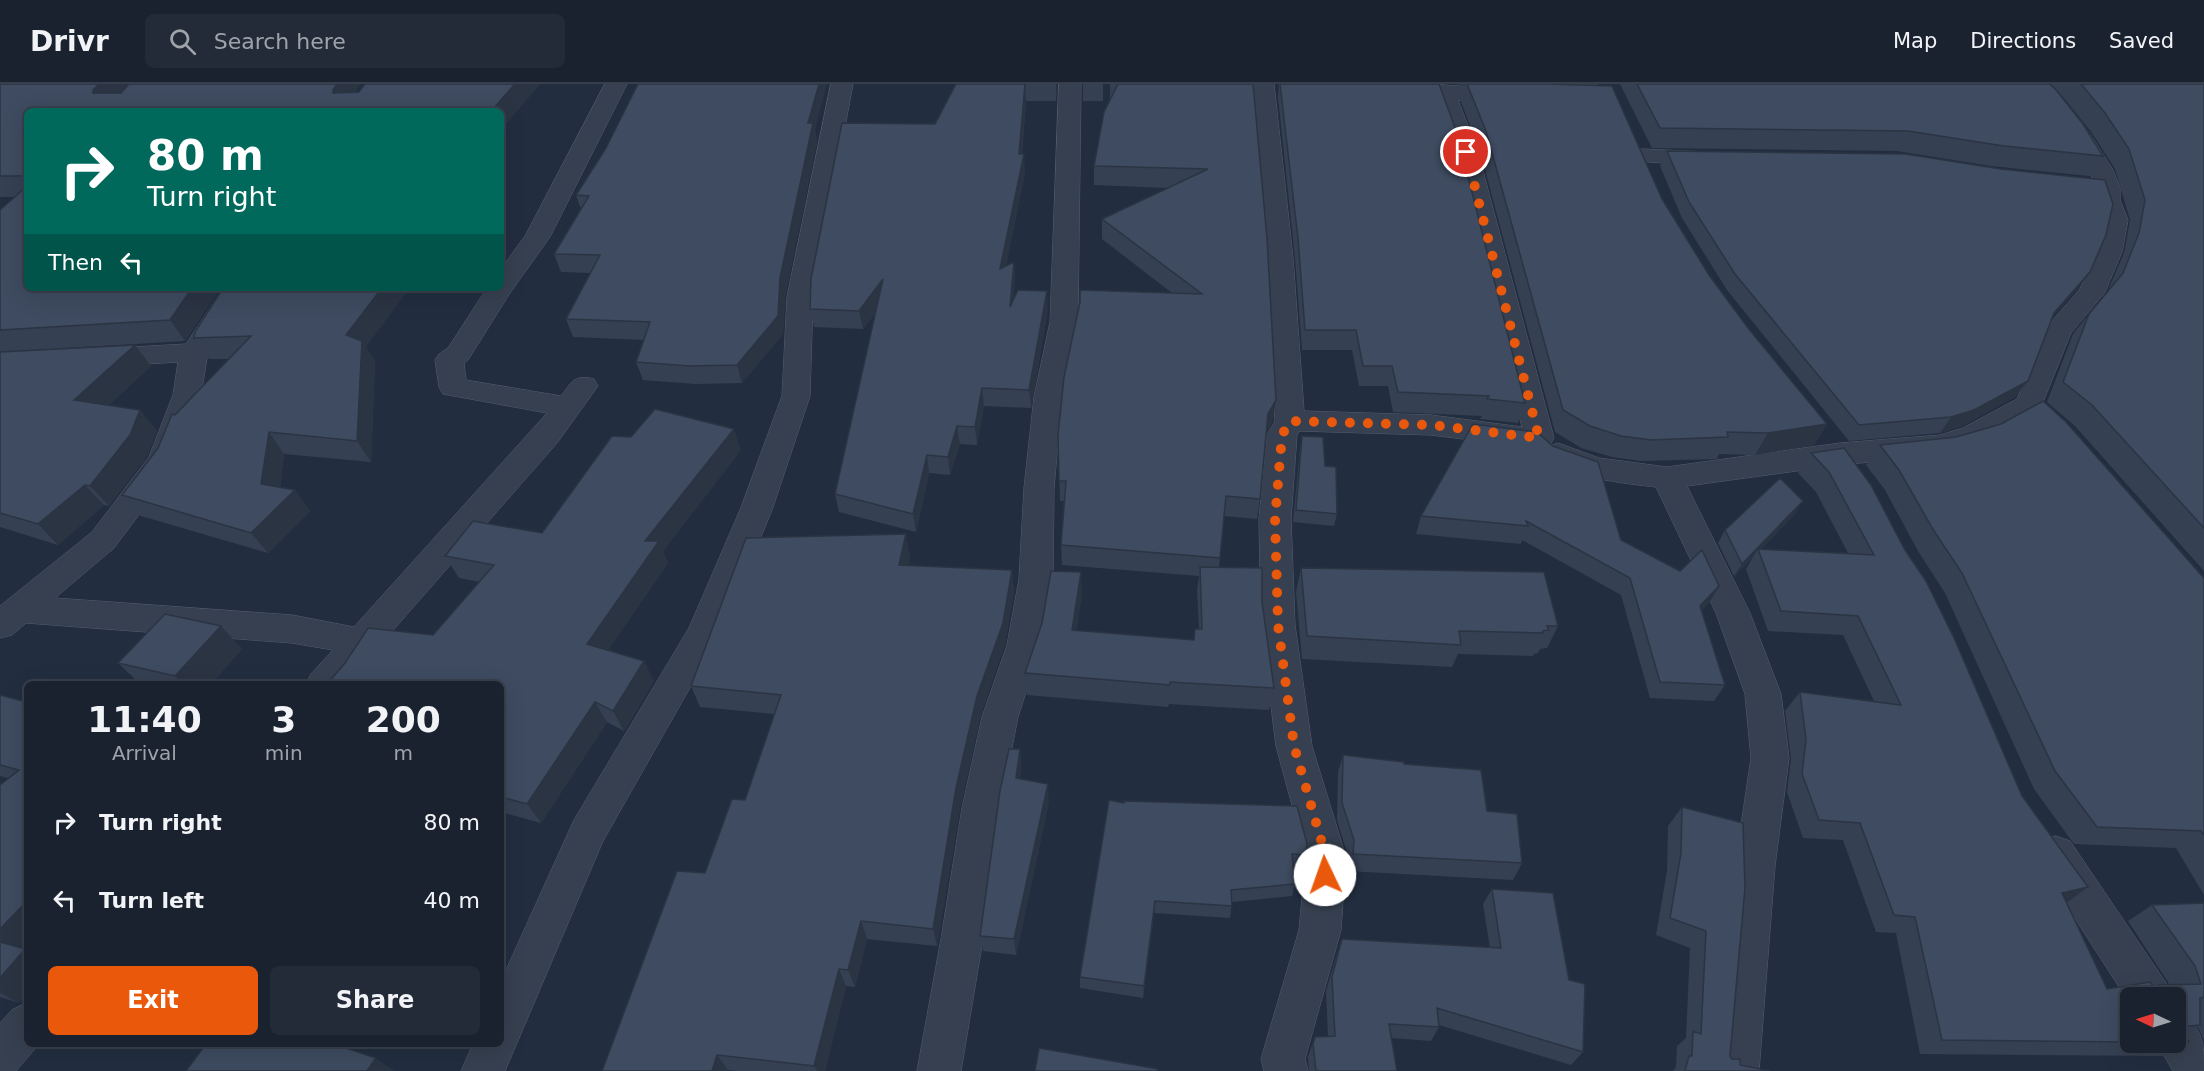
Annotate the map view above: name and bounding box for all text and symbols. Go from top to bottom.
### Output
search box [145,14,565,68]
text: Drivr [30,25,109,58]
icon: search [166,25,199,58]
text: Search here [214,29,346,54]
text: Map [1893,29,1937,53]
text: Directions [1970,29,2076,53]
text: Saved [2109,29,2174,53]
pin [1440,126,1491,177]
text: 80 m [147,131,264,180]
icon: right [48,132,126,210]
icon: arrive [1449,135,1482,168]
text: Turn right [147,181,276,212]
icon: left [115,246,148,279]
text: Then [48,250,103,275]
text: 11:40 [87,699,202,740]
text: 3 [271,699,296,740]
text: 200 [366,699,441,740]
text: Arrival [112,741,177,765]
text: min [265,741,303,765]
text: m [394,741,413,765]
icon: right [48,806,81,839]
text: Turn right [99,810,222,835]
text: 80 m [424,810,480,835]
position arrow [1293,843,1357,907]
icon: left [48,884,81,917]
text: Turn left [99,888,204,913]
text: 40 m [424,888,480,913]
button: Exit [48,966,258,1035]
button: Share [270,966,480,1035]
north arrow [2120,987,2186,1053]
map controls [2120,987,2186,1053]

